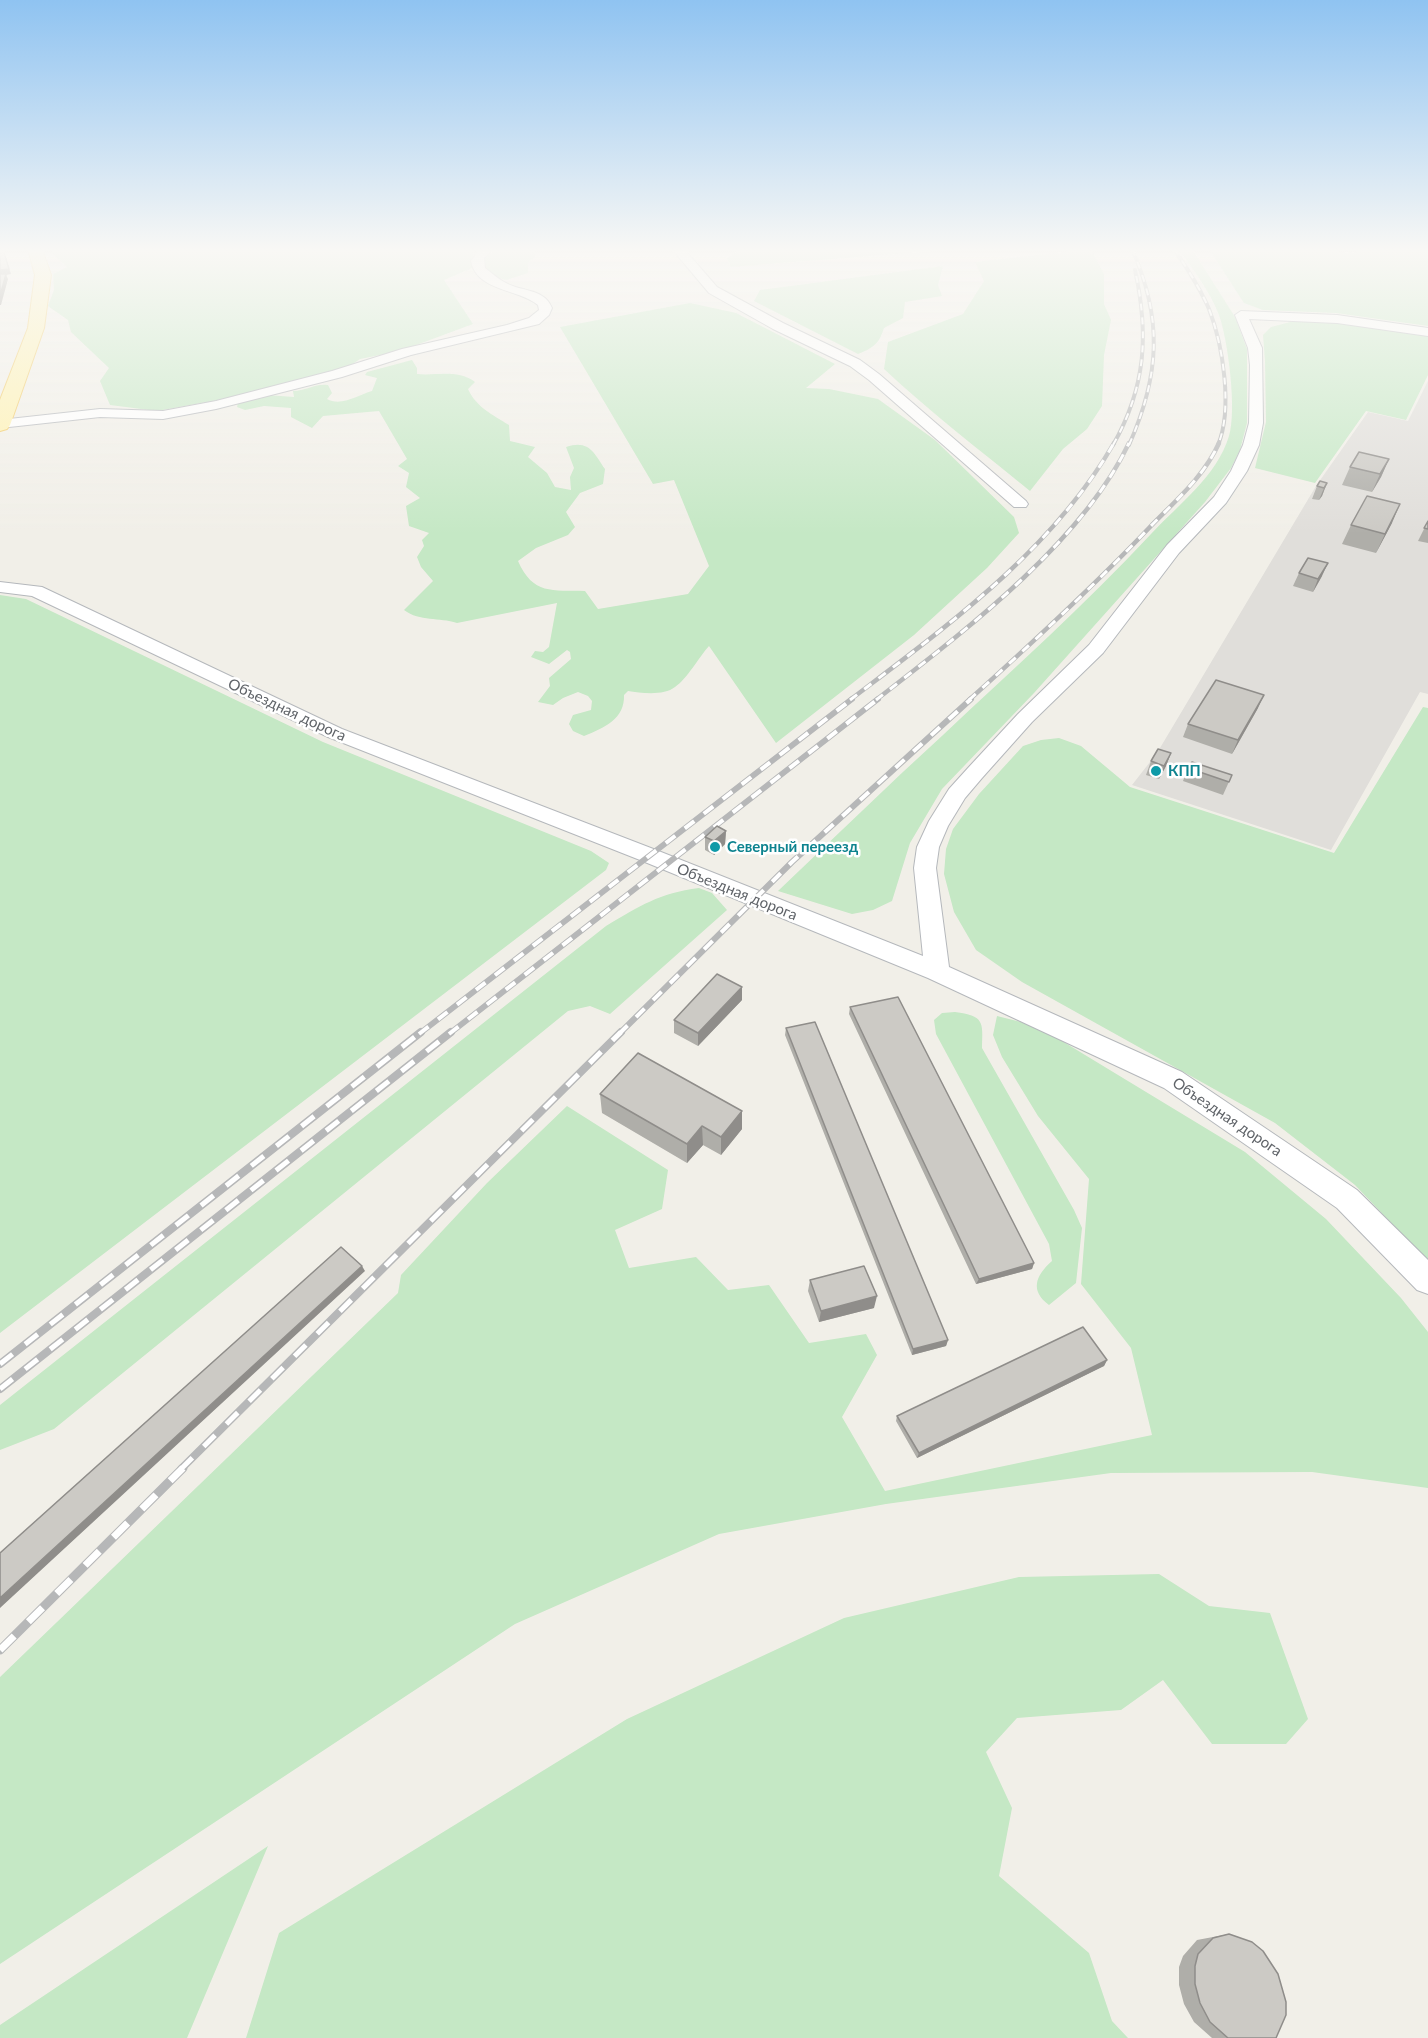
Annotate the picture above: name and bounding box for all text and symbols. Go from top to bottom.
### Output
street label: Объездная дорога [225,675,349,745]
place label: КПП [1168,762,1201,780]
marker: КПП [1149,764,1163,778]
place label: Северный переезд [727,838,858,856]
marker: Северный переезд [708,840,722,854]
street label: Объездная дорога [674,860,800,924]
street label: Объездная дорога [1169,1074,1285,1160]

